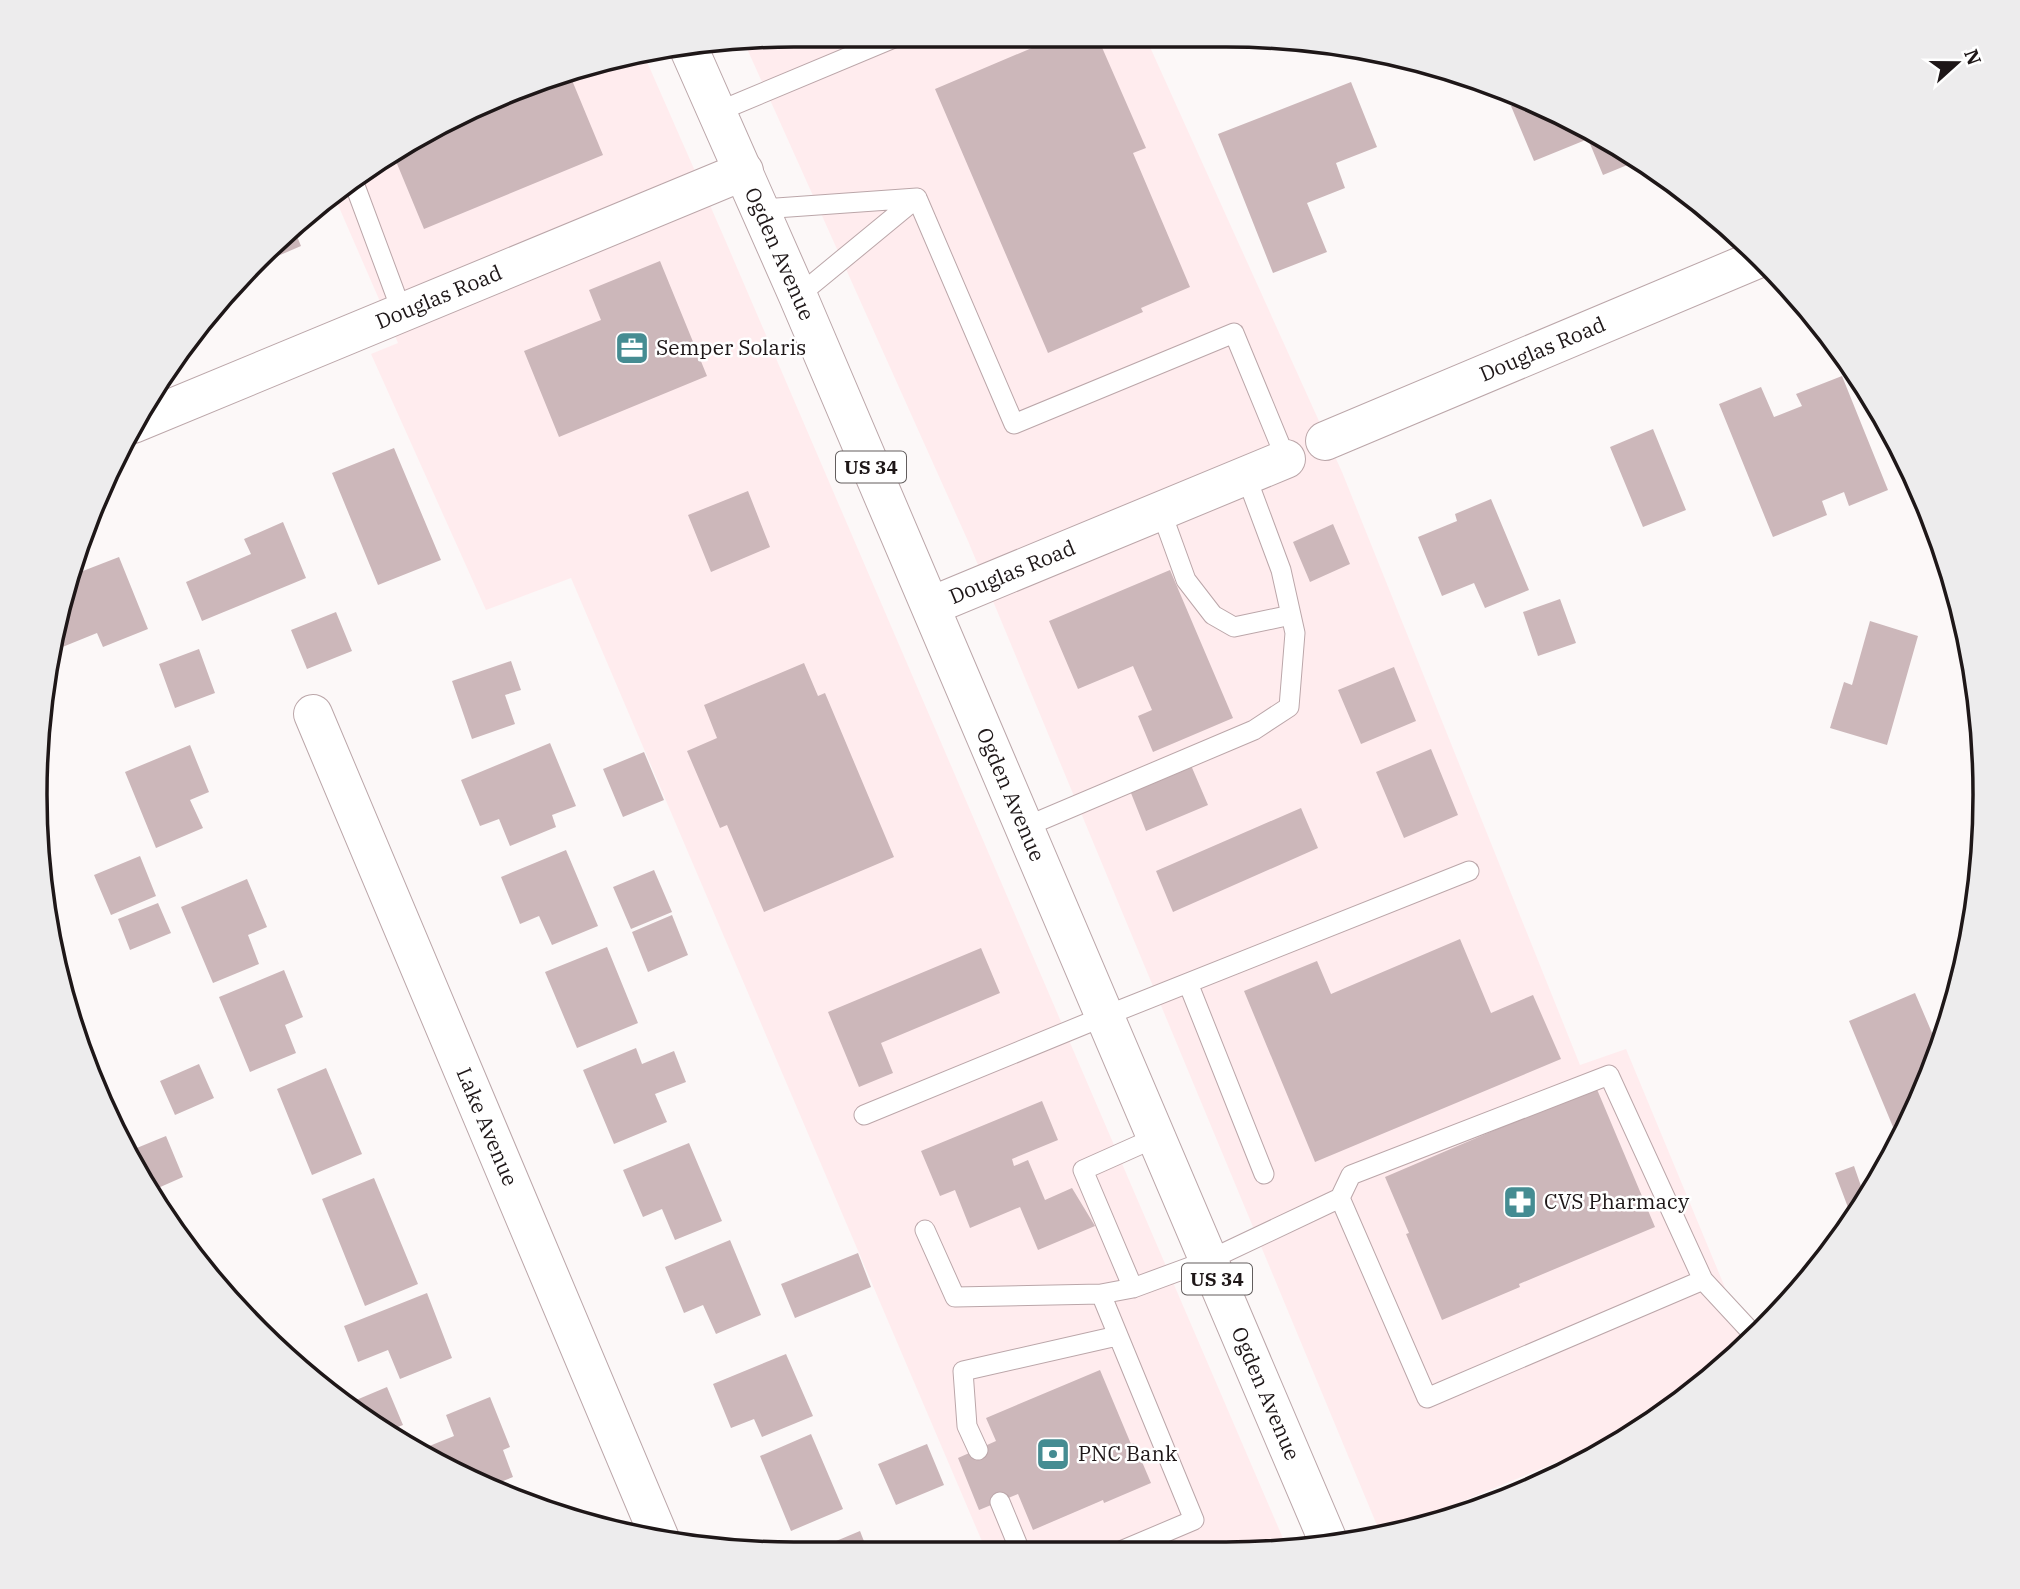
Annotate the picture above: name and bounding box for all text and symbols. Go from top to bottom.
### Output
north arrow [1922,28,1992,98]
text: N [1959,46,1987,68]
street label: Ogden Avenue [739,183,822,324]
street label: Douglas Road [371,258,506,335]
street label: Douglas Road [1475,310,1610,387]
office icon: Semper Solaris [613,329,651,367]
place label: Semper Solaris [656,333,806,361]
road number: US 34 [836,452,906,482]
street label: Douglas Road [945,533,1079,610]
street label: Ogden Avenue [970,723,1052,865]
street label: Lake Avenue [450,1063,525,1190]
pharmacy icon: CVS Pharmacy [1501,1183,1539,1221]
place label: CVS Pharmacy [1544,1187,1690,1215]
road number: US 34 [1182,1264,1252,1294]
street label: Ogden Avenue [1226,1322,1307,1464]
bank icon: PNC Bank [1034,1435,1072,1473]
place label: PNC Bank [1078,1439,1178,1467]

